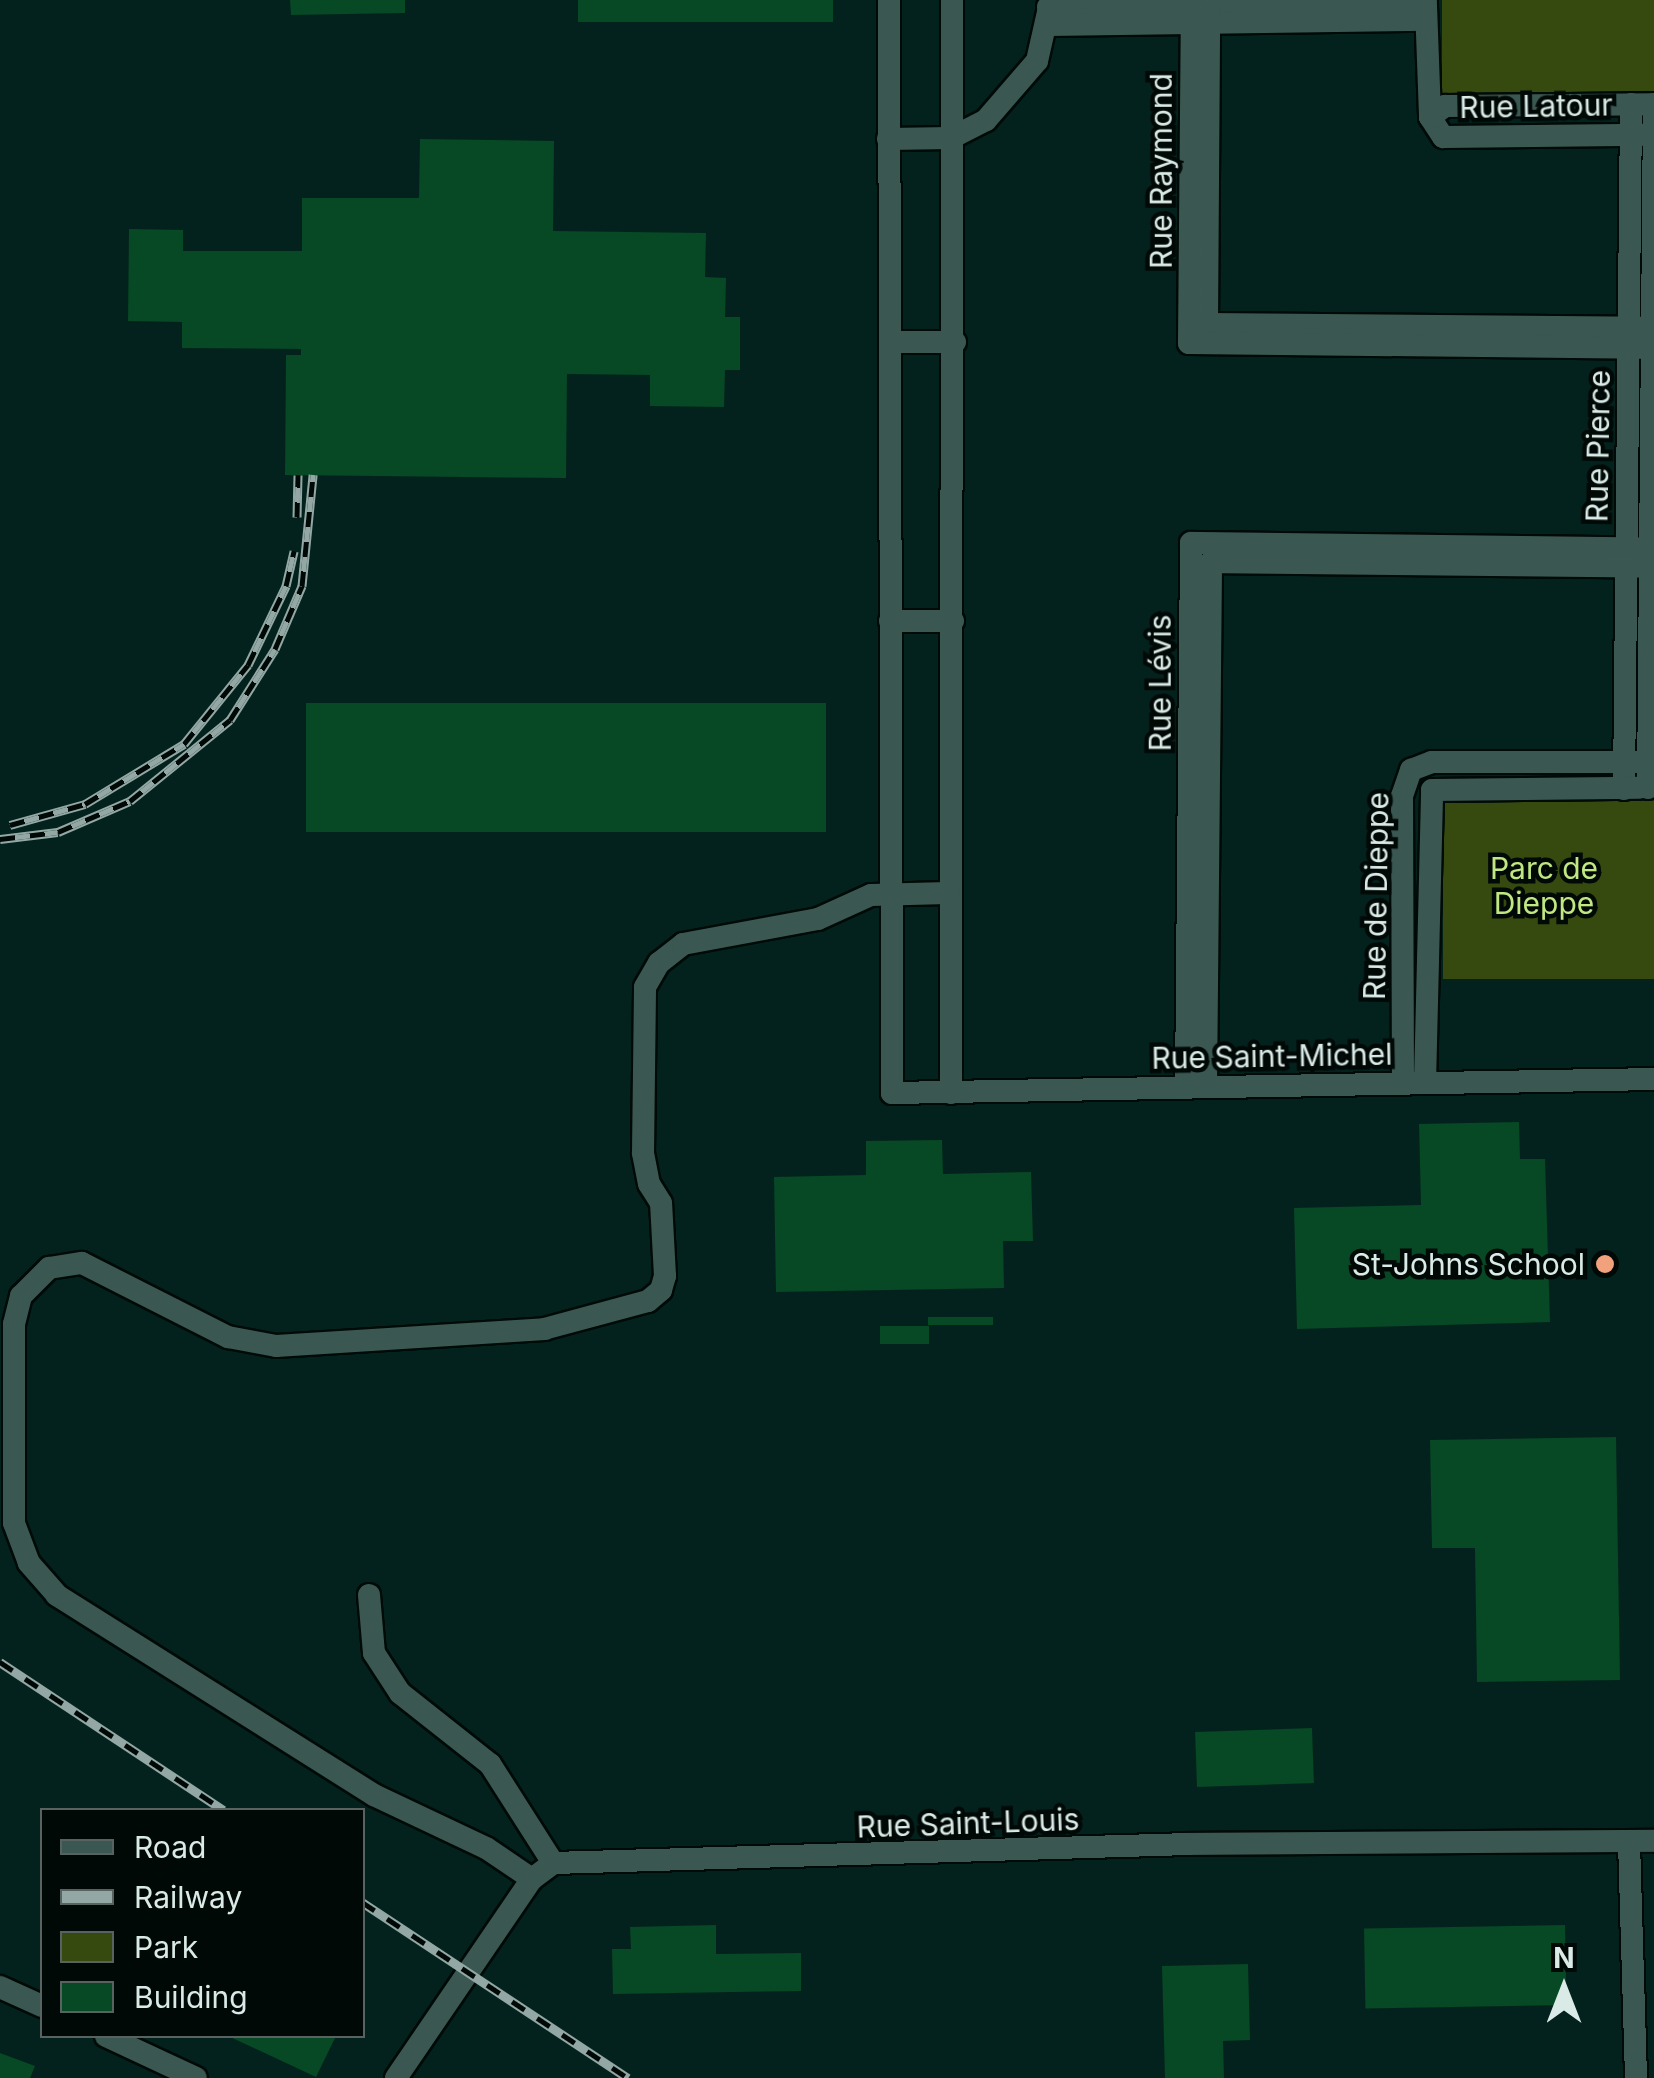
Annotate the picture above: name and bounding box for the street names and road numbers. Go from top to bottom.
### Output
street label: Rue Raymond [1143,73,1179,269]
street label: Rue Latour [1459,87,1613,125]
street label: Rue Pierce [1579,370,1617,522]
street label: Rue Lévis [1142,615,1178,751]
street label: Rue de Dieppe [1356,792,1396,1000]
street label: Rue Saint-Michel [1151,1036,1393,1076]
street label: Rue Saint-Louis [856,1801,1080,1845]

